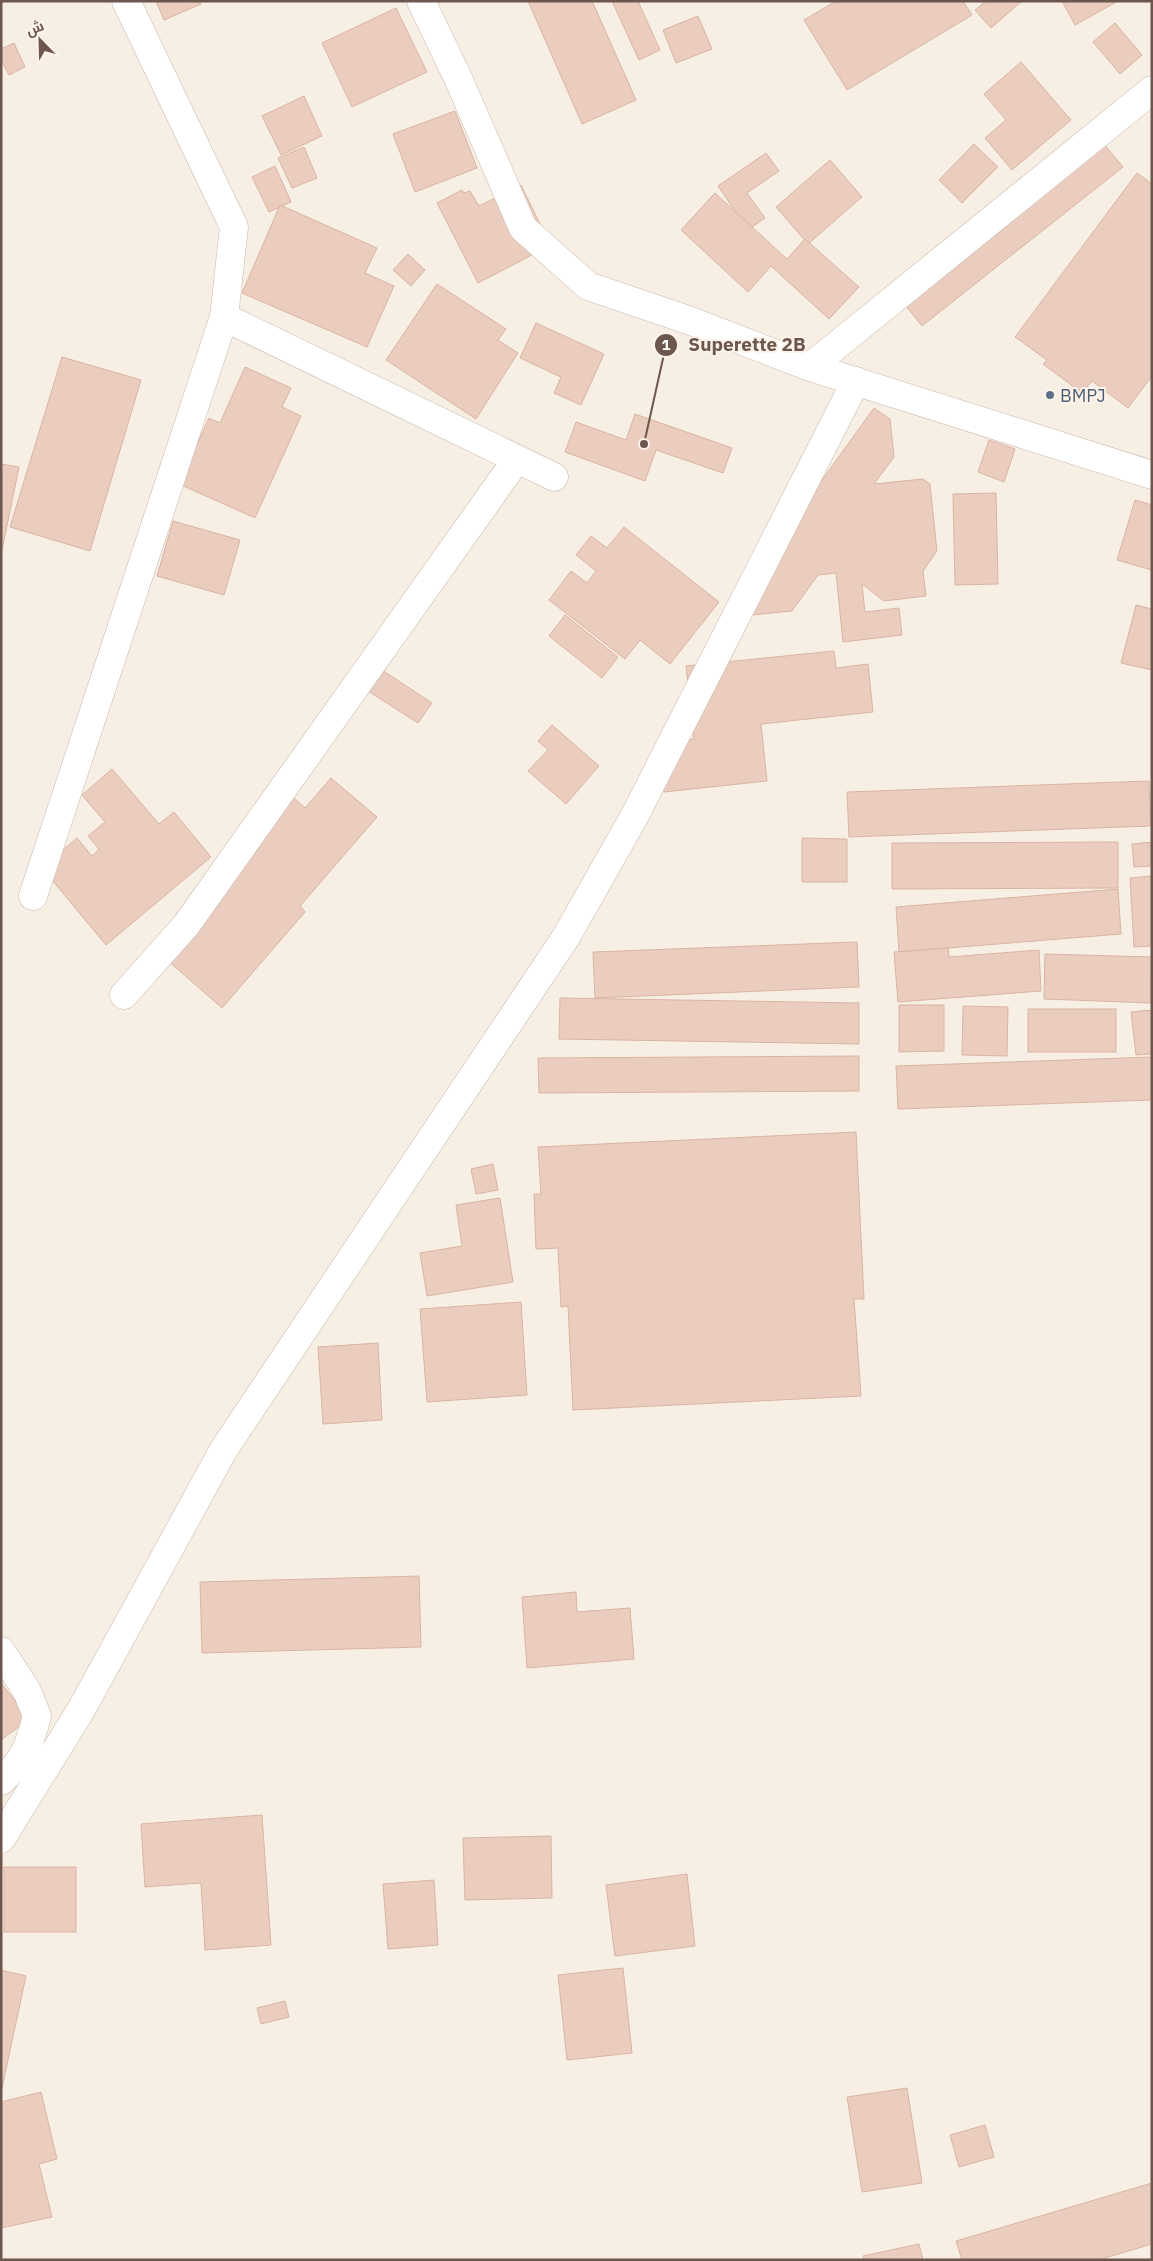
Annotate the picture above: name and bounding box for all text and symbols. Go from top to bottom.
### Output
north arrow [15,15,65,65]
text: ش [23,16,47,40]
callout: Superette 2B [654,328,816,362]
text: Superette 2B [688,332,806,356]
text: 1 [661,335,671,354]
place label: BMPJ [1060,384,1106,407]
marker: BMPJ [1044,389,1056,401]

